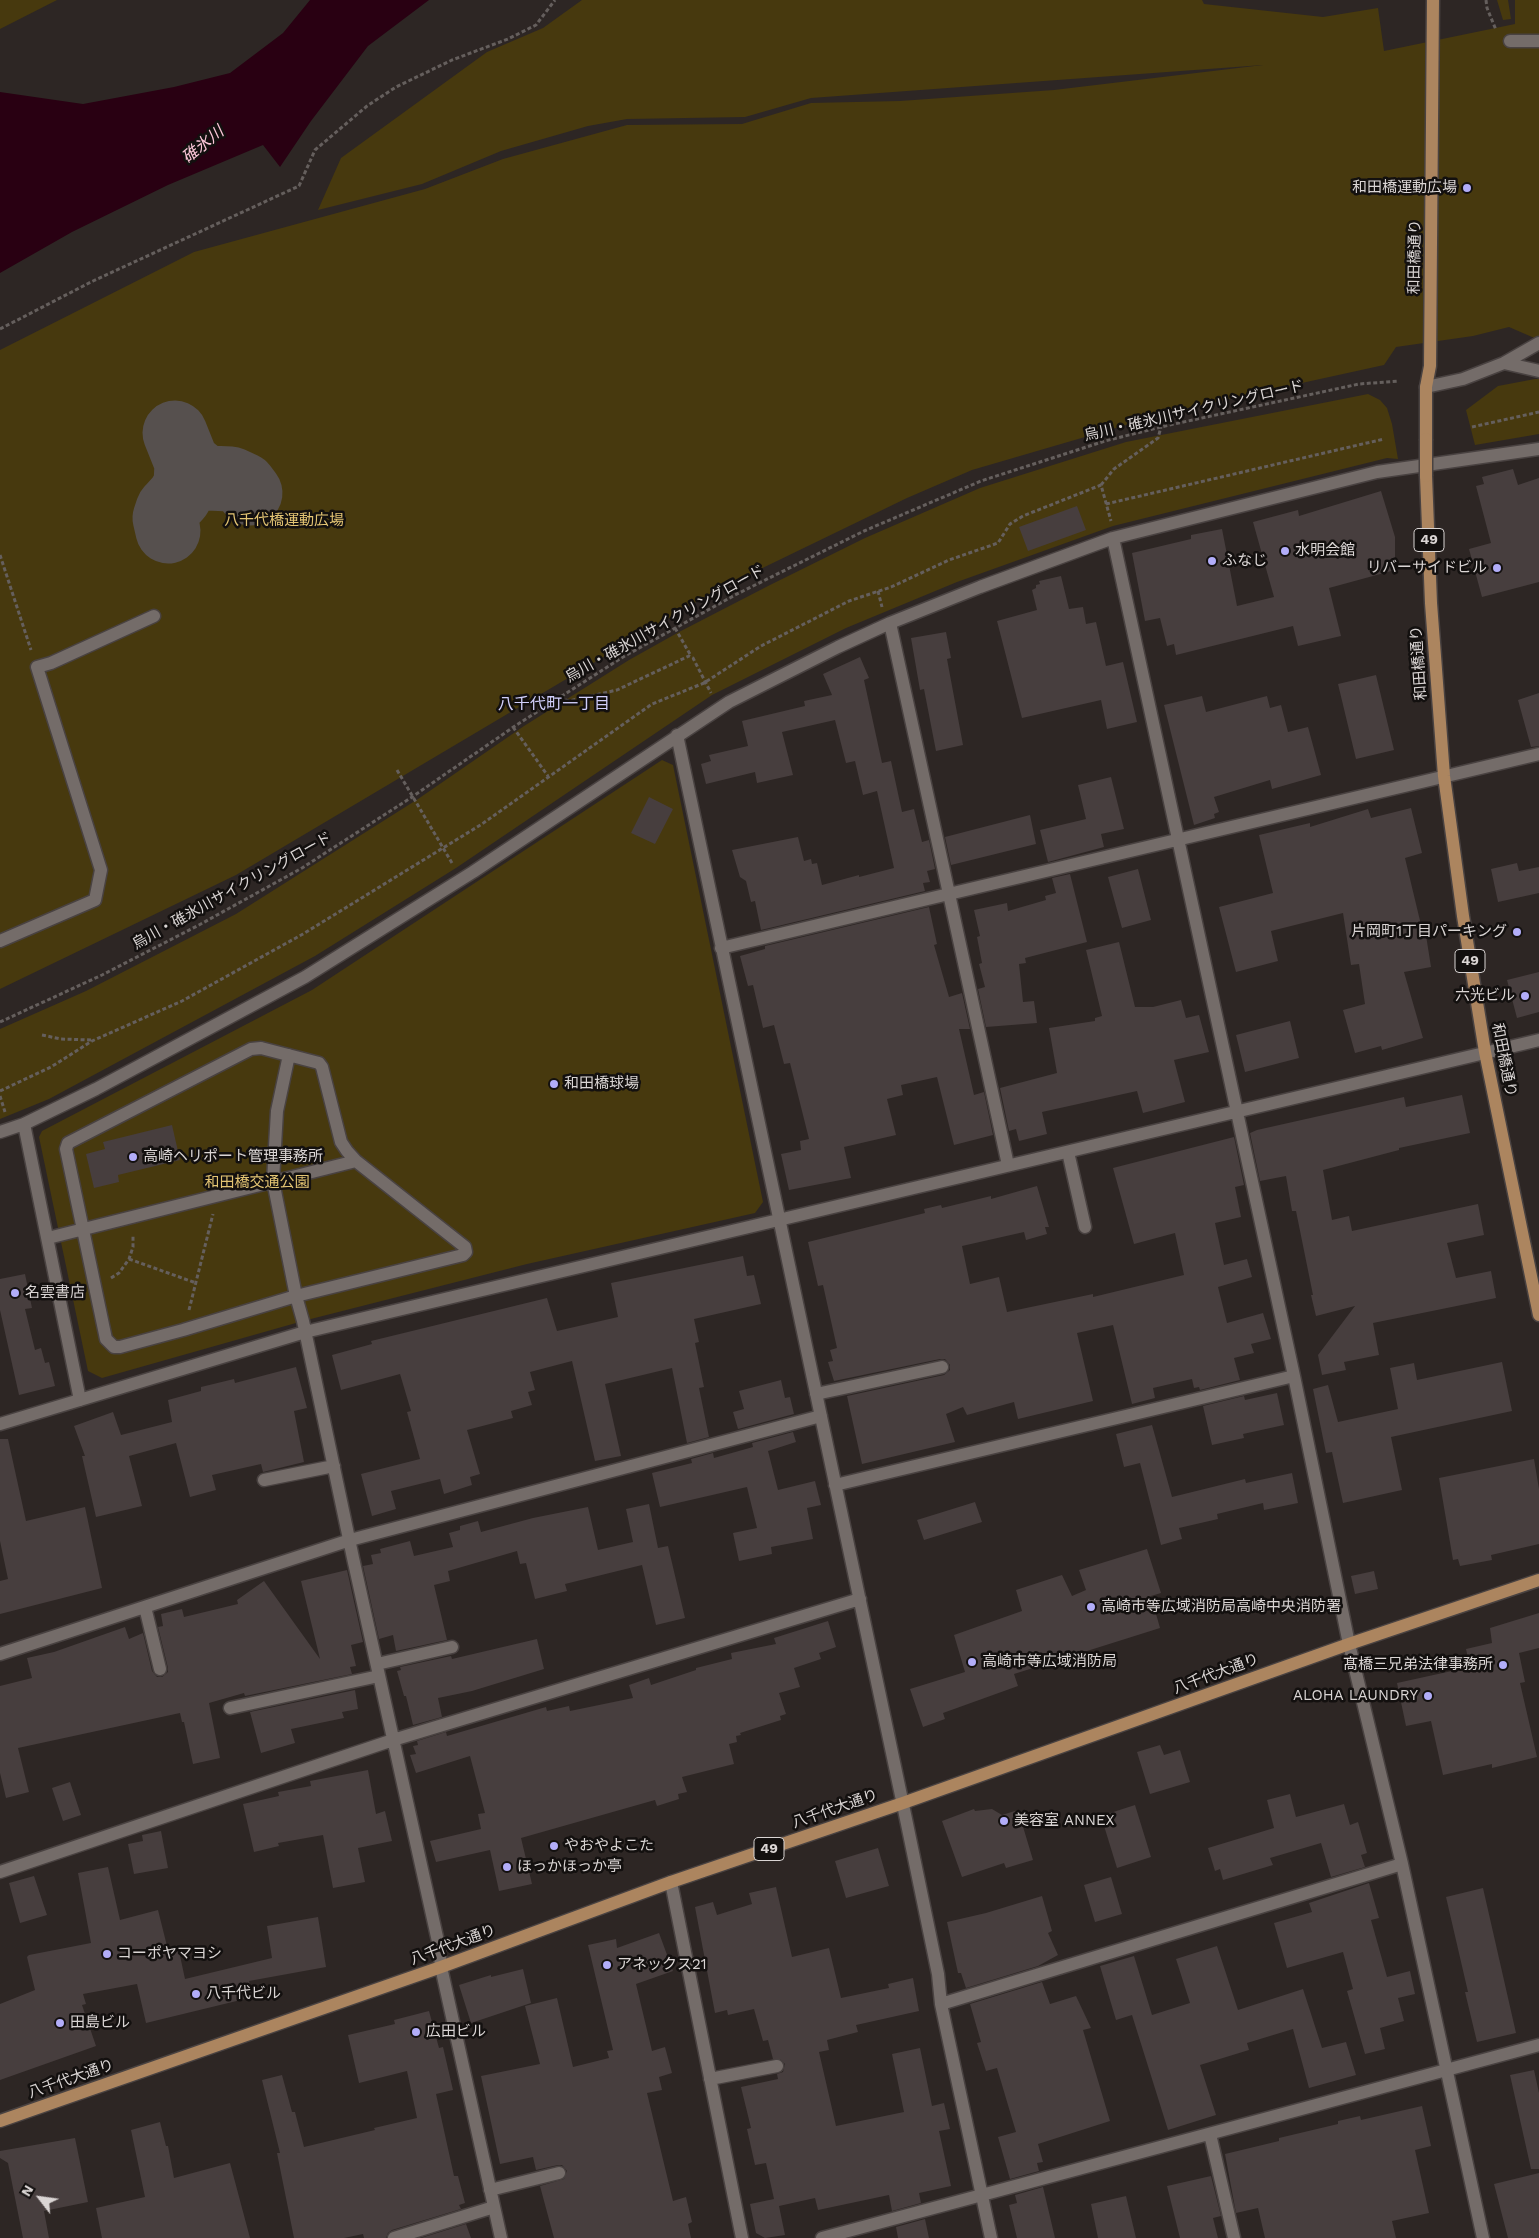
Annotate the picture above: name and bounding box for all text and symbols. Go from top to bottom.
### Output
water label: 碓氷川 [178,122,228,168]
place label: 和田橋運動広場 [1352,179,1457,197]
marker: 和田橋運動広場 [1461,182,1473,194]
street label: 和田橋通り [1405,219,1425,295]
street label: 烏川・碓氷川サイクリングロード [1082,377,1306,445]
park label: 八千代橋運動広場 [224,512,344,530]
road number: 49 [1414,528,1444,552]
place label: 水明会館 [1295,542,1355,560]
marker: 水明会館 [1279,545,1291,557]
place label: ふなじ [1222,552,1267,570]
marker: ふなじ [1206,555,1218,567]
place label: リバーサイドビル [1367,559,1487,577]
street label: 烏川・碓氷川サイクリングロード [562,562,768,686]
marker: リバーサイドビル [1491,562,1503,574]
street label: 和田橋通り [1407,625,1431,701]
district label: 八千代町一丁目 [498,694,610,714]
street label: 烏川・碓氷川サイクリングロード [129,829,335,953]
place label: 片岡町1丁目パーキング [1351,923,1507,941]
marker: 片岡町1丁目パーキング [1511,926,1523,938]
road number: 49 [1455,949,1485,972]
place label: 六光ビル [1455,987,1515,1005]
marker: 六光ビル [1519,990,1531,1002]
street label: 和田橋通り [1488,1021,1520,1099]
place label: 和田橋球場 [564,1075,639,1093]
marker: 和田橋球場 [548,1078,560,1090]
place label: 高崎ヘリポート管理事務所 [143,1148,323,1166]
marker: 高崎ヘリポート管理事務所 [127,1151,139,1163]
park label: 和田橋交通公園 [205,1174,309,1192]
place label: 名雲書店 [25,1284,85,1302]
marker: 名雲書店 [9,1287,21,1299]
place label: 高崎市等広域消防局高崎中央消防署 [1101,1598,1341,1616]
marker: 高崎市等広域消防局高崎中央消防署 [1085,1601,1097,1613]
street label: 八千代大通り [1171,1650,1261,1698]
place label: 高崎市等広域消防局 [982,1653,1117,1671]
marker: 高崎市等広域消防局 [966,1656,978,1668]
place label: 髙橋三兄弟法律事務所 [1343,1656,1493,1674]
marker: 髙橋三兄弟法律事務所 [1497,1659,1509,1671]
place label: ALOHA LAUNDRY [1293,1687,1418,1705]
marker: ALOHA LAUNDRY [1422,1690,1434,1702]
street label: 八千代大通り [790,1786,880,1832]
place label: 美容室 ANNEX [1014,1812,1115,1830]
marker: 美容室 ANNEX [998,1815,1010,1827]
place label: やおやよこた [564,1837,654,1855]
road number: 49 [754,1838,784,1860]
marker: やおやよこた [548,1840,560,1852]
place label: ほっかほっか亭 [517,1858,622,1876]
marker: ほっかほっか亭 [501,1861,513,1873]
street label: 八千代大通り [408,1921,498,1969]
place label: コーポヤマヨシ [117,1945,222,1963]
marker: コーポヤマヨシ [101,1948,113,1960]
place label: アネックス21 [617,1956,707,1974]
marker: アネックス21 [601,1959,613,1971]
place label: 八千代ビル [206,1985,281,2003]
marker: 八千代ビル [190,1988,202,2000]
place label: 田島ビル [70,2014,130,2032]
marker: 田島ビル [54,2017,66,2029]
place label: 広田ビル [426,2023,486,2041]
marker: 広田ビル [410,2026,422,2038]
street label: 八千代大通り [26,2056,116,2102]
north arrow [15,2173,65,2223]
text: N [17,2182,37,2199]

